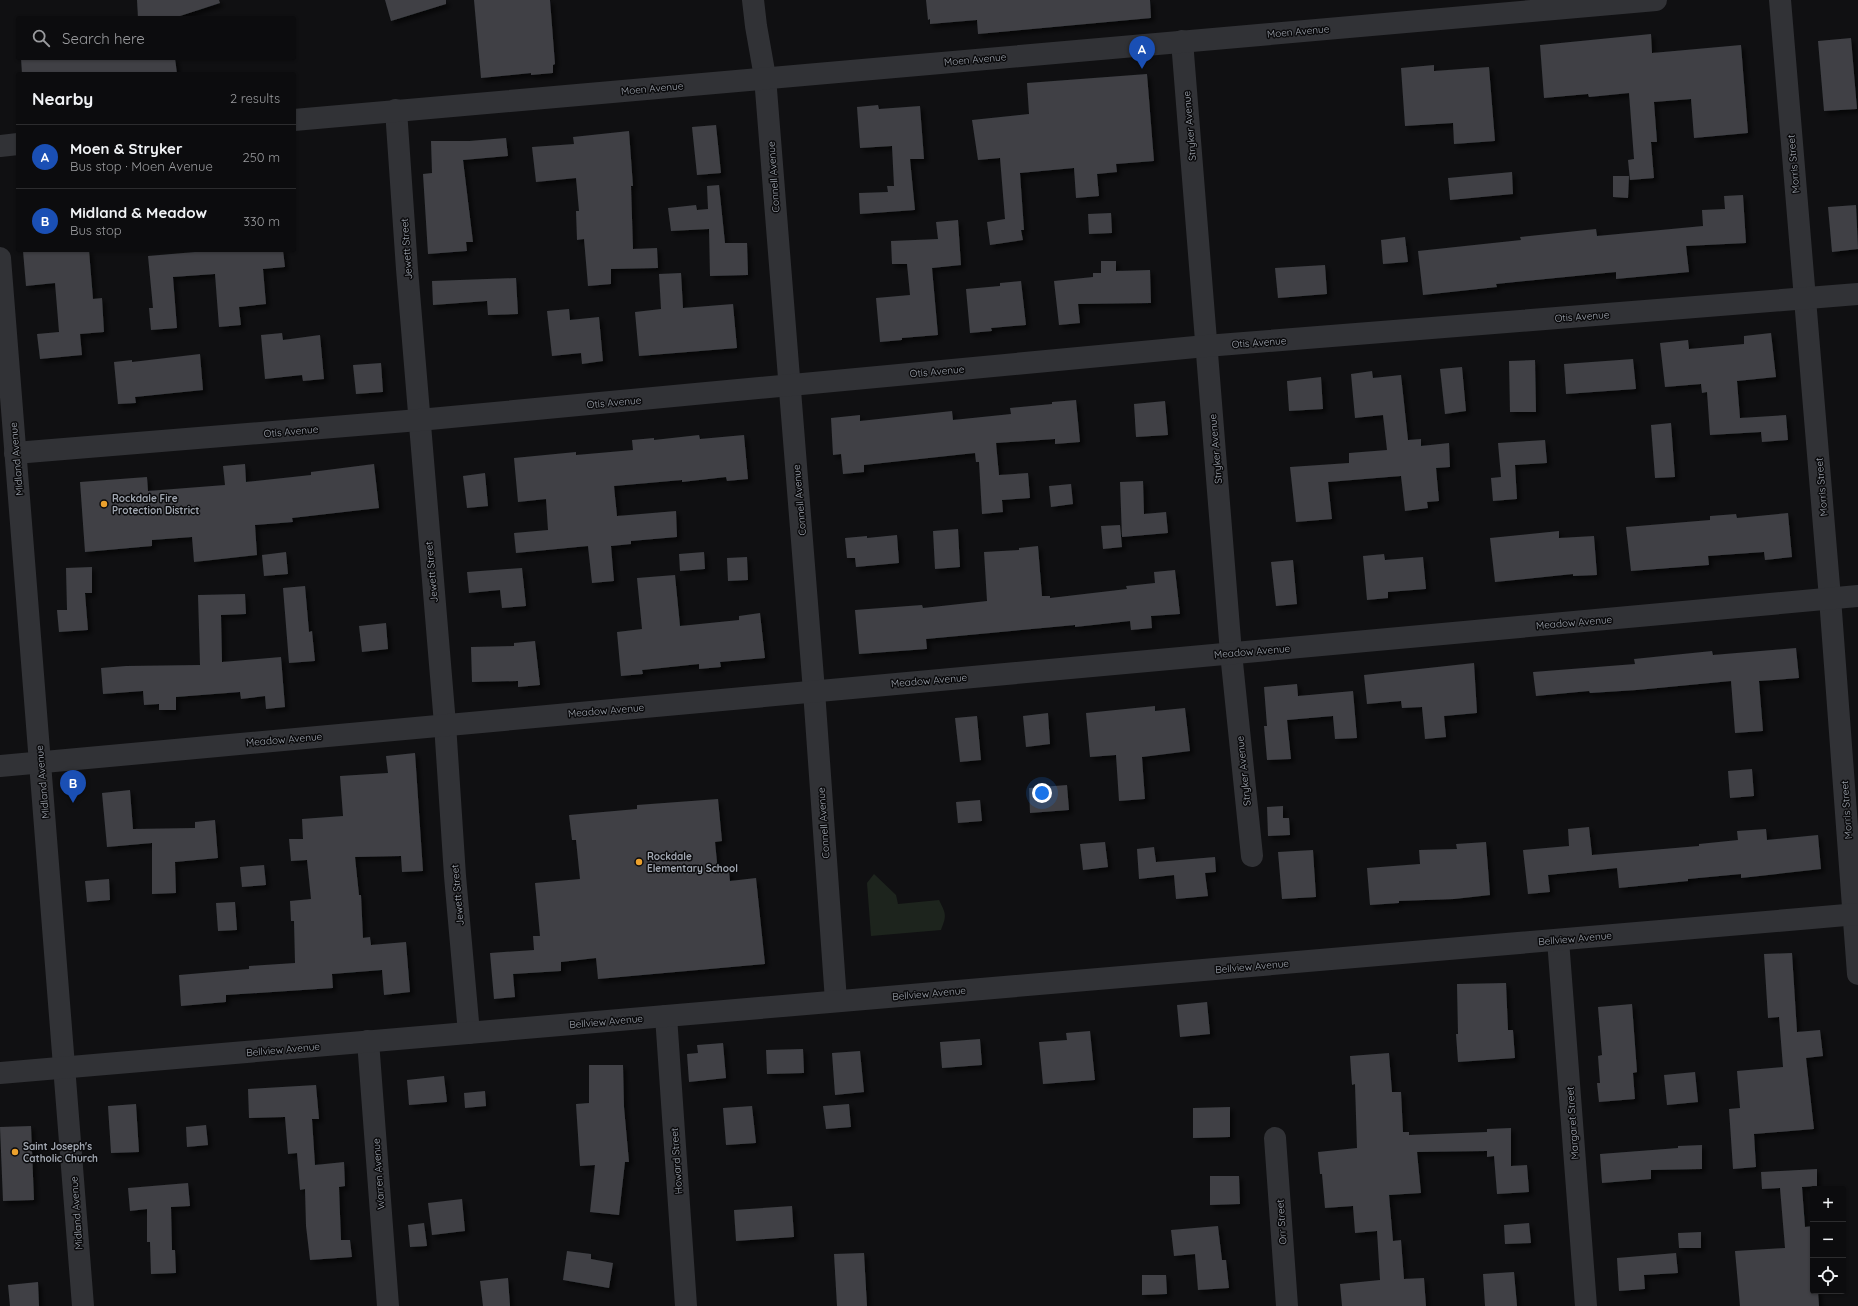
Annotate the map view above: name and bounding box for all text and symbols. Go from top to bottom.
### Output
search box [16,16,296,60]
street label: Moen Avenue [1266,22,1330,41]
icon: search [30,27,52,49]
text: Search here [62,29,145,48]
pin: A [1129,36,1155,69]
street label: Moen Avenue [943,50,1007,69]
street label: Moen Avenue [620,79,684,98]
text: Nearby [32,88,93,109]
text: 2 results [230,90,280,106]
street label: Stryker Avenue [1180,90,1199,161]
street label: Morris Street [1784,133,1803,194]
text: Moen & Stryker [70,139,182,158]
street label: Connell Avenue [765,141,782,213]
text: A [41,149,49,165]
text: 250 m [243,149,280,165]
text: Bus stop · Moen Avenue [70,158,213,174]
text: Midland & Meadow [70,203,207,222]
text: B [41,213,49,229]
text: 330 m [243,213,280,229]
street label: Jewett Street [398,217,415,280]
text: Bus stop [70,222,122,238]
street label: Otis Avenue [1554,308,1610,325]
street label: Otis Avenue [1231,334,1287,351]
street label: Otis Avenue [909,363,965,380]
street label: Otis Avenue [586,394,642,411]
street label: Stryker Avenue [1206,413,1225,484]
street label: Midland Avenue [7,421,26,496]
street label: Otis Avenue [263,423,319,440]
street label: Morris Street [1812,456,1831,517]
street label: Connell Avenue [790,464,809,536]
place label: Rockdale Fire Protection District [112,492,199,517]
marker: Rockdale Fire Protection District [99,499,109,509]
street label: Jewett Street [422,540,441,603]
street label: Meadow Avenue [1535,613,1613,632]
street label: Meadow Avenue [1213,642,1291,661]
street label: Meadow Avenue [890,671,968,690]
street label: Meadow Avenue [567,701,645,720]
street label: Meadow Avenue [245,730,323,749]
street label: Stryker Avenue [1233,735,1254,806]
street label: Midland Avenue [33,744,52,819]
pin: B [60,770,86,803]
street label: Morris Street [1838,780,1855,840]
your location [1032,783,1052,803]
street label: Connell Avenue [815,787,832,859]
place label: Rockdale Elementary School [647,850,738,875]
marker: Rockdale Elementary School [634,857,644,867]
street label: Jewett Street [448,863,467,926]
street label: Bellview Avenue [1538,929,1613,948]
street label: Bellview Avenue [1215,957,1290,976]
street label: Bellview Avenue [892,984,967,1003]
street label: Bellview Avenue [569,1012,644,1031]
street label: Bellview Avenue [246,1040,321,1059]
street label: Margaret Street [1563,1085,1582,1160]
street label: Howard Street [668,1127,685,1195]
street label: Warren Avenue [369,1138,387,1210]
place label: Saint Joseph's Catholic Church [23,1140,98,1165]
marker: Saint Joseph's Catholic Church [10,1147,20,1157]
street label: Midland Avenue [67,1175,86,1250]
map controls [1810,1186,1846,1294]
button: + [1810,1186,1846,1222]
street label: Orr Street [1273,1198,1290,1245]
button: − [1810,1222,1846,1258]
button: locate [1810,1258,1846,1294]

